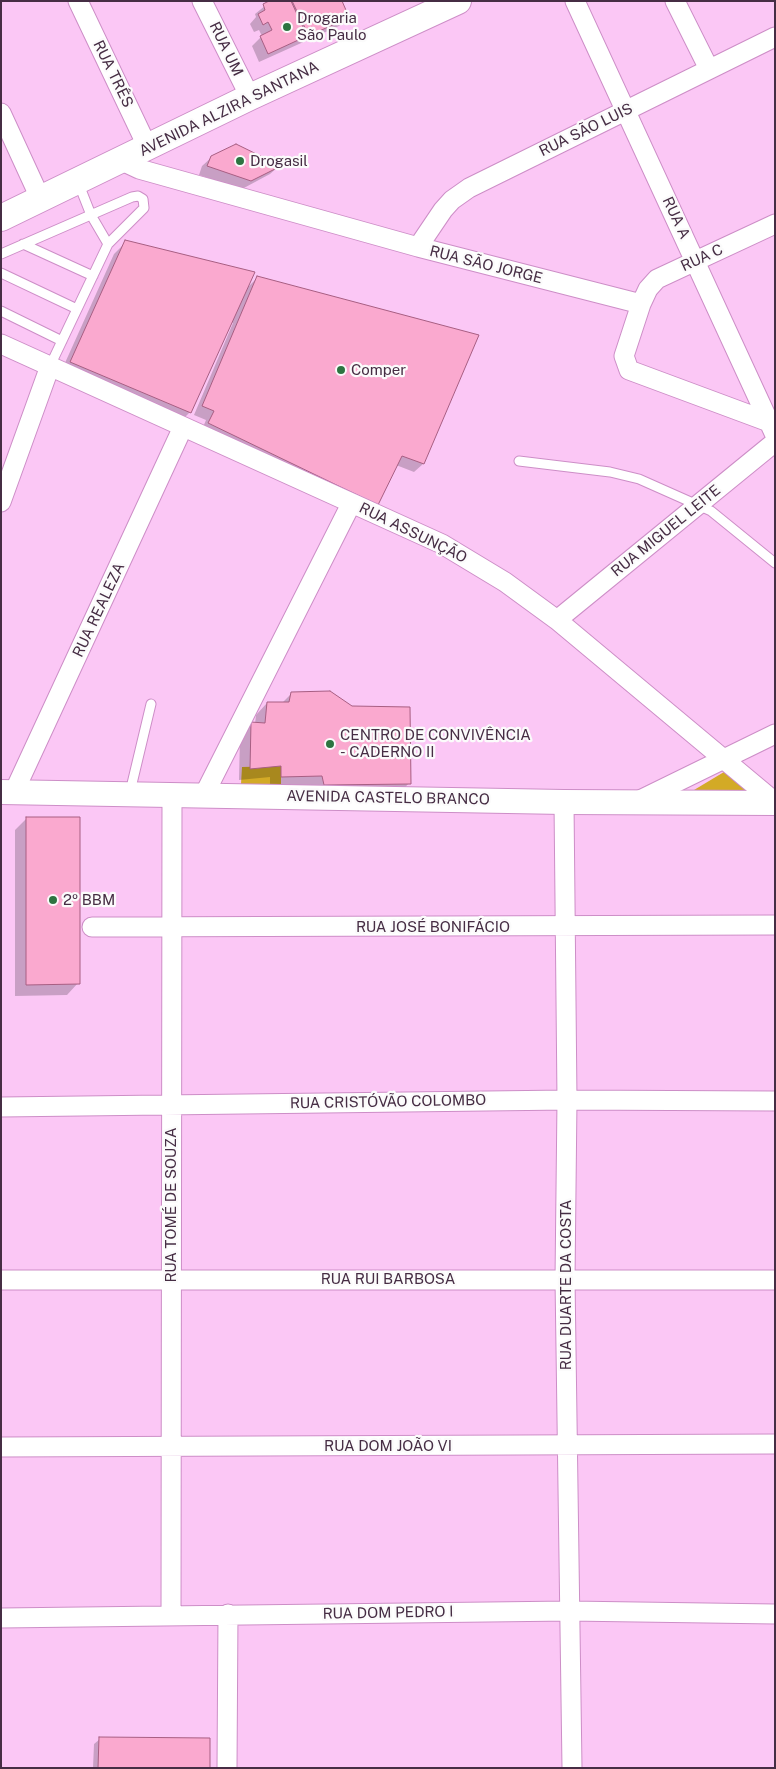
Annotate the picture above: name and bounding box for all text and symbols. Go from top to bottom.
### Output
place label: Drogaria São Paulo [297,9,367,44]
street label: RUA UM [205,19,247,79]
marker: Drogaria São Paulo [281,21,293,33]
street label: RUA TRÊS [89,37,137,111]
street label: AVENIDA ALZIRA SANTANA [136,58,322,160]
street label: RUA SÃO LUIS [536,100,636,160]
place label: Drogasil [250,152,308,170]
marker: Drogasil [234,155,246,167]
street label: RUA A [658,194,694,242]
street label: RUA C [678,240,726,276]
street label: RUA SÃO JORGE [428,242,544,288]
place label: Comper [351,361,406,379]
marker: Comper [335,364,347,376]
street label: RUA MIGUEL LEITE [608,481,724,581]
street label: RUA ASSUNÇÃO [356,499,470,567]
street label: RUA REALEZA [69,560,129,660]
place label: CENTRO DE CONVIVÊNCIA - CADERNO II [340,726,531,761]
marker: CENTRO DE CONVIVÊNCIA - CADERNO II [324,738,336,750]
street label: AVENIDA CASTELO BRANCO [286,787,490,809]
place label: 2º BBM [63,891,115,909]
marker: 2º BBM [47,894,59,906]
street label: RUA JOSÉ BONIFÁCIO [356,918,510,936]
street label: RUA CRISTÓVÃO COLOMBO [290,1091,486,1113]
street label: RUA TOMÉ DE SOUZA [162,1127,180,1283]
street label: RUA DUARTE DA COSTA [557,1200,575,1370]
street label: RUA RUI BARBOSA [321,1270,455,1288]
street label: RUA DOM JOÃO VI [324,1437,452,1455]
street label: RUA DOM PEDRO I [322,1603,454,1623]

